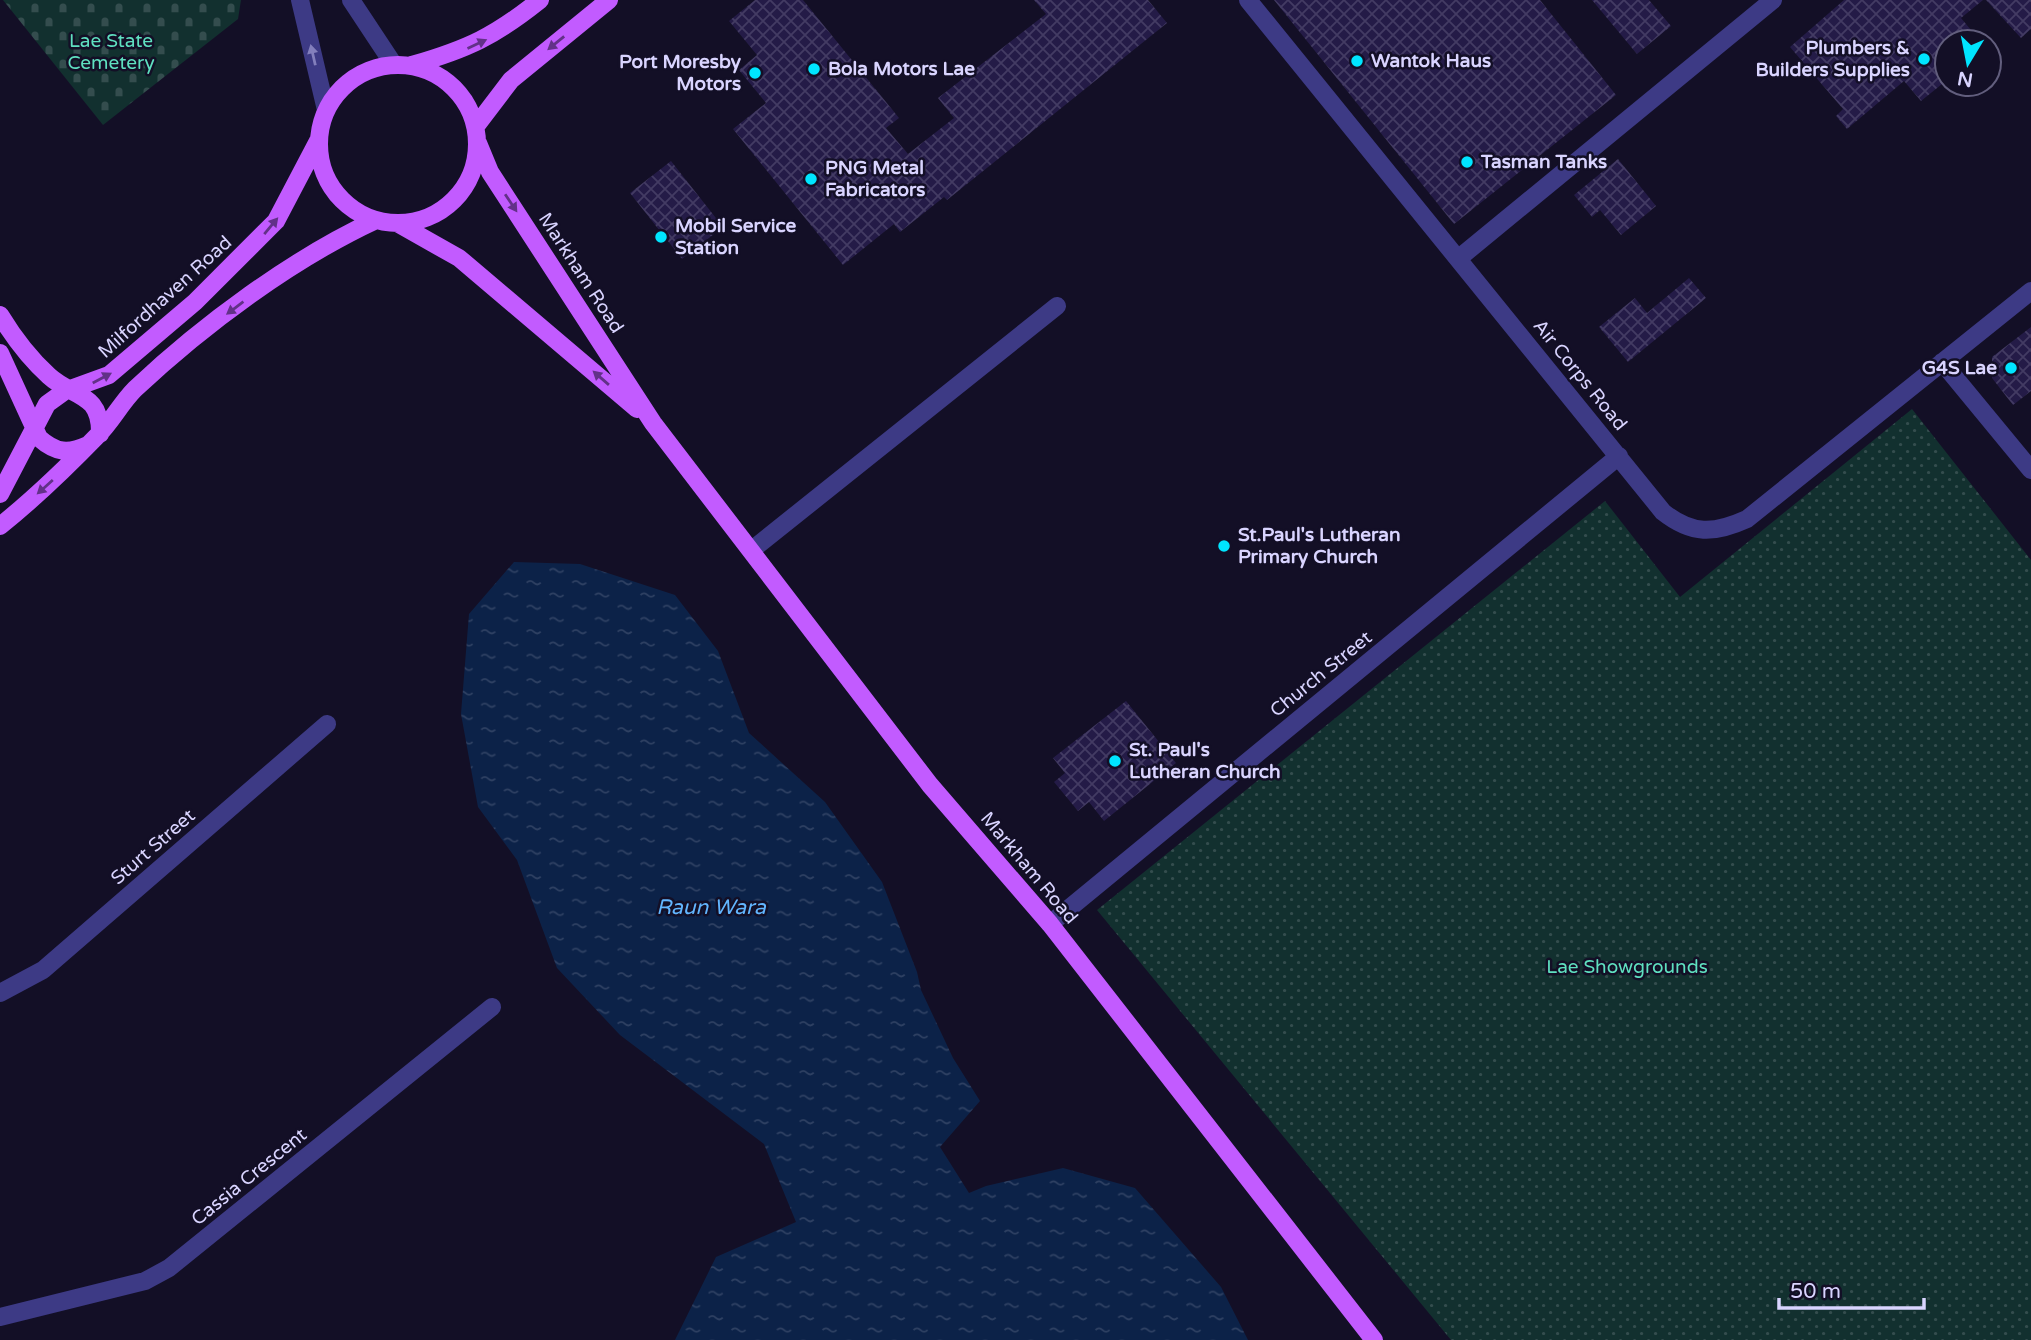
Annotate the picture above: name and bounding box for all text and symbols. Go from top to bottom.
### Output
north arrow [1933,28,2003,98]
park label: Lae State Cemetery [67,30,155,74]
one-way arrow [548,35,565,50]
place label: Plumbers & Builders Supplies [1755,37,1910,82]
one-way arrow [467,38,487,49]
one-way arrow [307,44,318,66]
place label: Wantok Haus [1371,50,1491,72]
place label: Port Moresby Motors [619,51,742,95]
marker: Plumbers & Builders Supplies [1916,51,1932,67]
marker: Wantok Haus [1349,53,1365,69]
place label: Bola Motors Lae [828,58,975,80]
marker: Bola Motors Lae [806,61,822,77]
marker: Port Moresby Motors [747,65,763,81]
text: N [1956,67,1975,91]
place label: Tasman Tanks [1480,151,1607,173]
marker: Tasman Tanks [1459,154,1475,170]
place label: PNG Metal Fabricators [825,157,925,201]
marker: PNG Metal Fabricators [803,171,819,187]
one-way arrow [504,193,517,213]
street label: Markham Road [534,209,628,337]
place label: Mobil Service Station [675,215,797,259]
one-way arrow [263,217,278,235]
marker: Mobil Service Station [653,229,669,245]
street label: Milfordhaven Road [94,231,236,363]
one-way arrow [226,301,244,315]
street label: Air Corps Road [1528,315,1632,435]
place label: G4S Lae [1922,357,1997,379]
marker: G4S Lae [2003,360,2019,376]
one-way arrow [592,370,610,386]
one-way arrow [93,372,113,384]
one-way arrow [37,479,54,495]
place label: St.Paul's Lutheran Primary Church [1238,524,1401,569]
marker: St.Paul's Lutheran Primary Church [1216,538,1232,554]
street label: Church Street [1266,626,1376,722]
place label: St. Paul's Lutheran Church [1129,739,1281,783]
marker: St. Paul's Lutheran Church [1107,753,1123,769]
street label: Sturt Street [107,805,199,889]
street label: Markham Road [976,808,1082,928]
water label: Raun Wara [656,895,767,920]
park label: Lae Showgrounds [1546,956,1708,978]
street label: Cassia Crescent [187,1124,311,1230]
scale bar [1779,1266,1924,1310]
text: 50 m [1790,1279,1841,1304]

